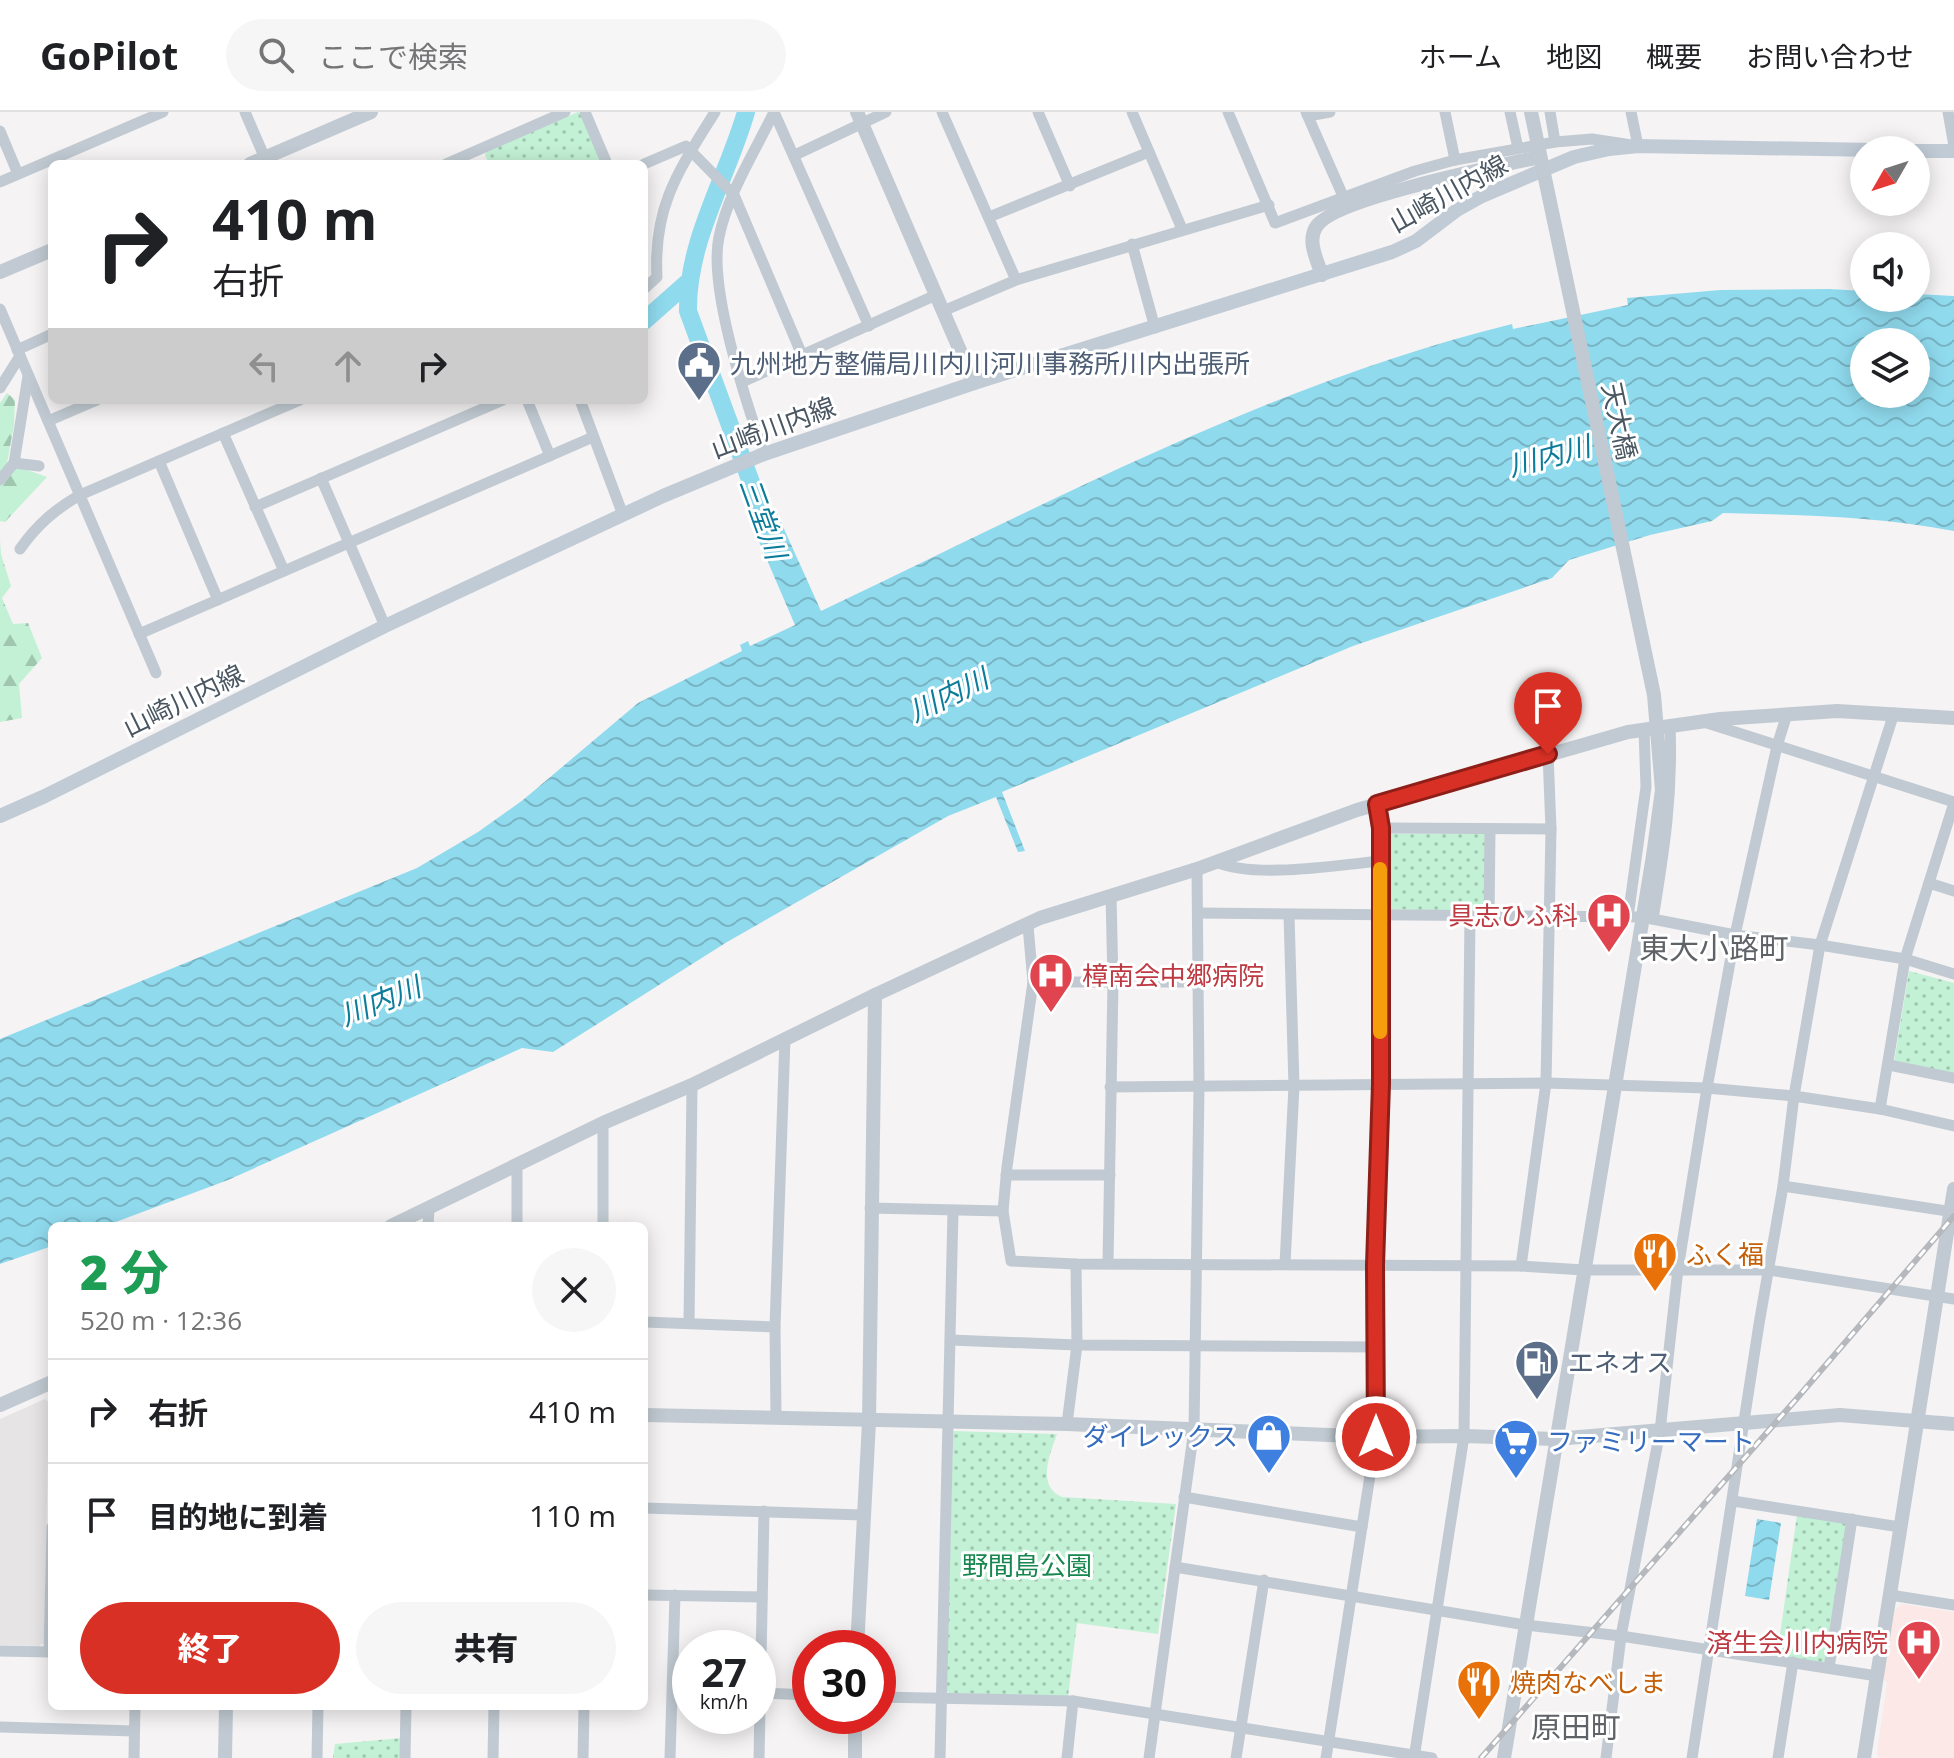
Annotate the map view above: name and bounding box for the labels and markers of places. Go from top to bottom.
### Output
public building icon: 九州地方整備局川内川河川事務所川内出張所 [675,339,723,402]
place label: 九州地方整備局川内川河川事務所川内出張所 [730,345,1250,381]
pin [1514,672,1582,754]
hospital icon: 具志ひふ科 [1585,891,1633,954]
place label: 具志ひふ科 [1448,897,1578,933]
hospital icon: 樟南会中郷病院 [1027,951,1075,1014]
place label: 樟南会中郷病院 [1082,957,1264,993]
restaurant icon: ふく福 [1631,1230,1679,1293]
place label: ふく福 [1686,1236,1764,1272]
fuel station icon: エネオス [1513,1338,1561,1401]
place label: エネオス [1568,1344,1672,1380]
shop icon: ダイレックス [1245,1412,1293,1475]
supermarket icon: ファミリーマート [1492,1417,1540,1480]
place label: ダイレックス [1083,1418,1238,1454]
place label: ファミリーマート [1547,1423,1755,1459]
hospital icon: 済生会川内病院 [1895,1618,1943,1681]
place label: 済生会川内病院 [1706,1624,1888,1660]
restaurant icon: 焼肉なべしま [1455,1658,1503,1721]
place label: 焼肉なべしま [1510,1664,1666,1700]

